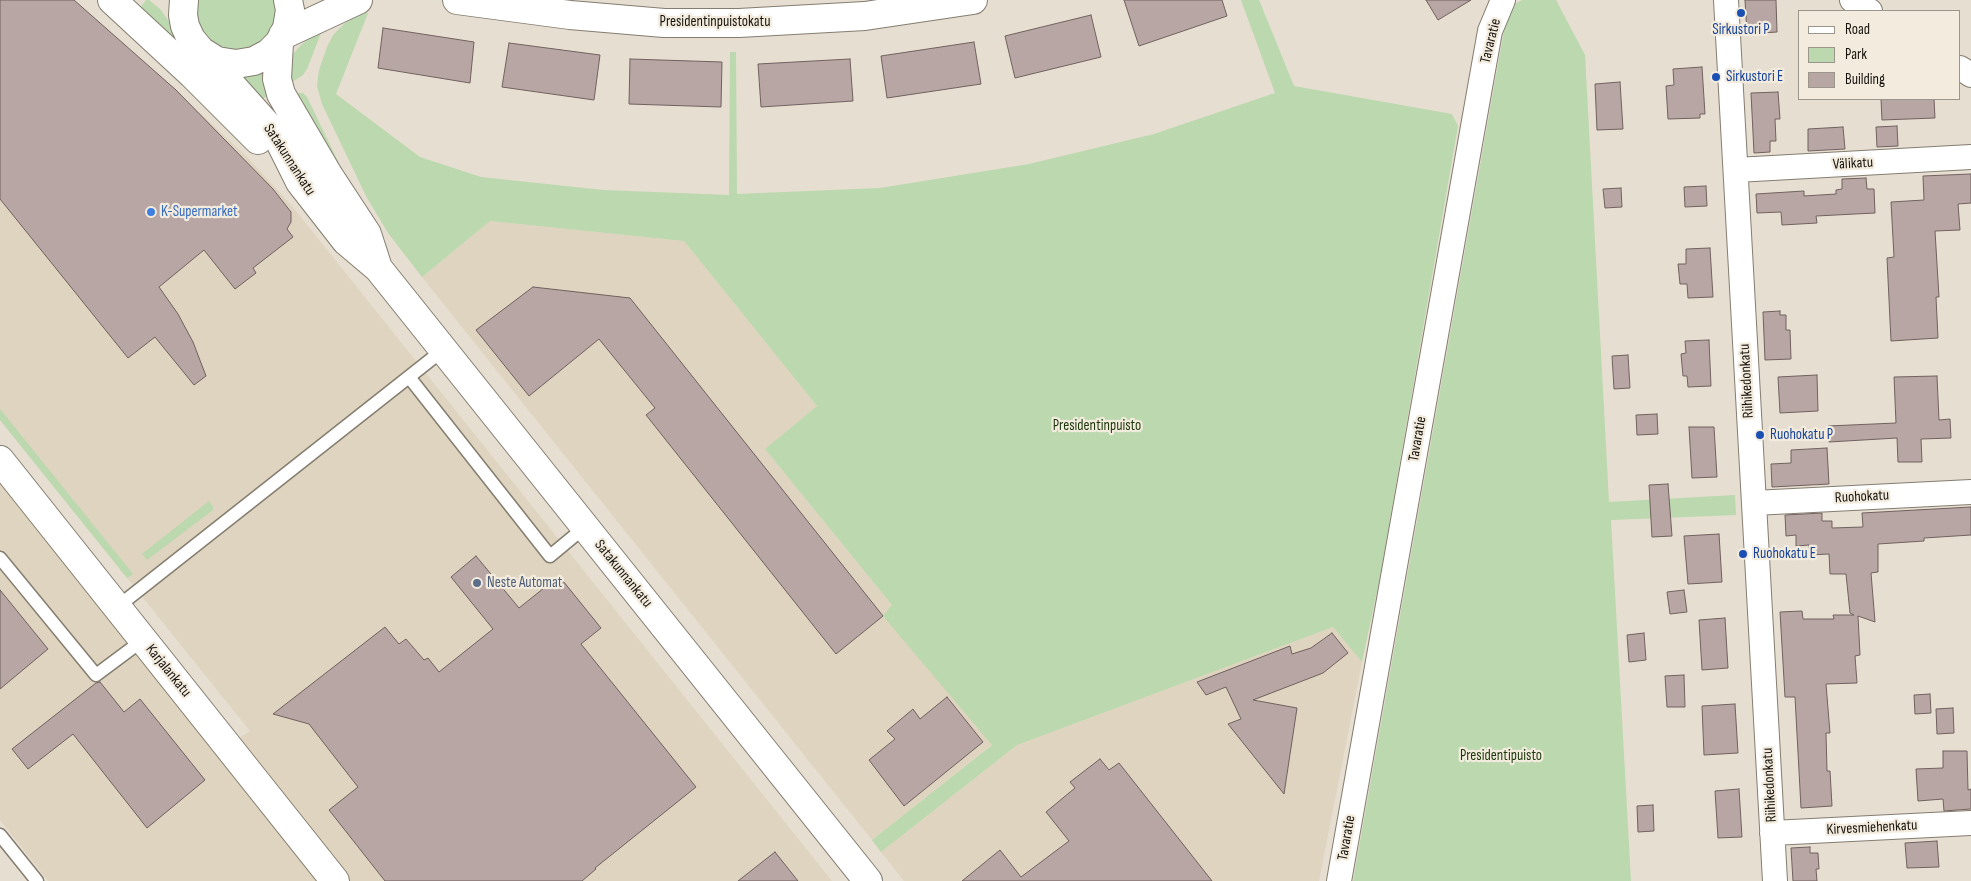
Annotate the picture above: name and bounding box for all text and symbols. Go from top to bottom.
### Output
marker: Sirkustori P [1735,7,1747,19]
legend [1798,10,1961,100]
street label: Presidentinpuistokatu [660,13,770,31]
street label: Tavaratie [1477,17,1505,65]
text: Road [1845,20,1870,39]
place label: Sirkustori P [1712,21,1770,39]
text: Park [1845,45,1867,64]
place label: Sirkustori E [1726,68,1783,86]
text: Building [1845,70,1885,89]
marker: Sirkustori E [1710,71,1722,83]
street label: Satakunnankatu [259,121,319,199]
street label: Välikatu [1832,154,1874,174]
place label: K-Supermarket [161,203,238,221]
marker: K-Supermarket [145,206,157,218]
street label: Riihikedonkatu [1736,343,1758,419]
street label: Tavaratie [1405,415,1431,463]
park label: Presidentinpuisto [1053,417,1141,435]
place label: Ruohokatu P [1770,426,1833,444]
marker: Ruohokatu P [1754,429,1766,441]
street label: Ruohokatu [1834,487,1890,507]
street label: Satakunnankatu [590,537,656,611]
place label: Ruohokatu E [1753,545,1816,563]
marker: Ruohokatu E [1737,548,1749,560]
place label: Neste Automat [487,574,562,592]
marker: Neste Automat [471,577,483,589]
street label: Karjalankatu [141,641,195,701]
park label: Presidentipuisto [1460,747,1542,765]
street label: Riihikedonkatu [1759,747,1781,823]
street label: Tavaratie [1334,814,1360,862]
street label: Kirvesmiehenkatu [1826,817,1918,839]

